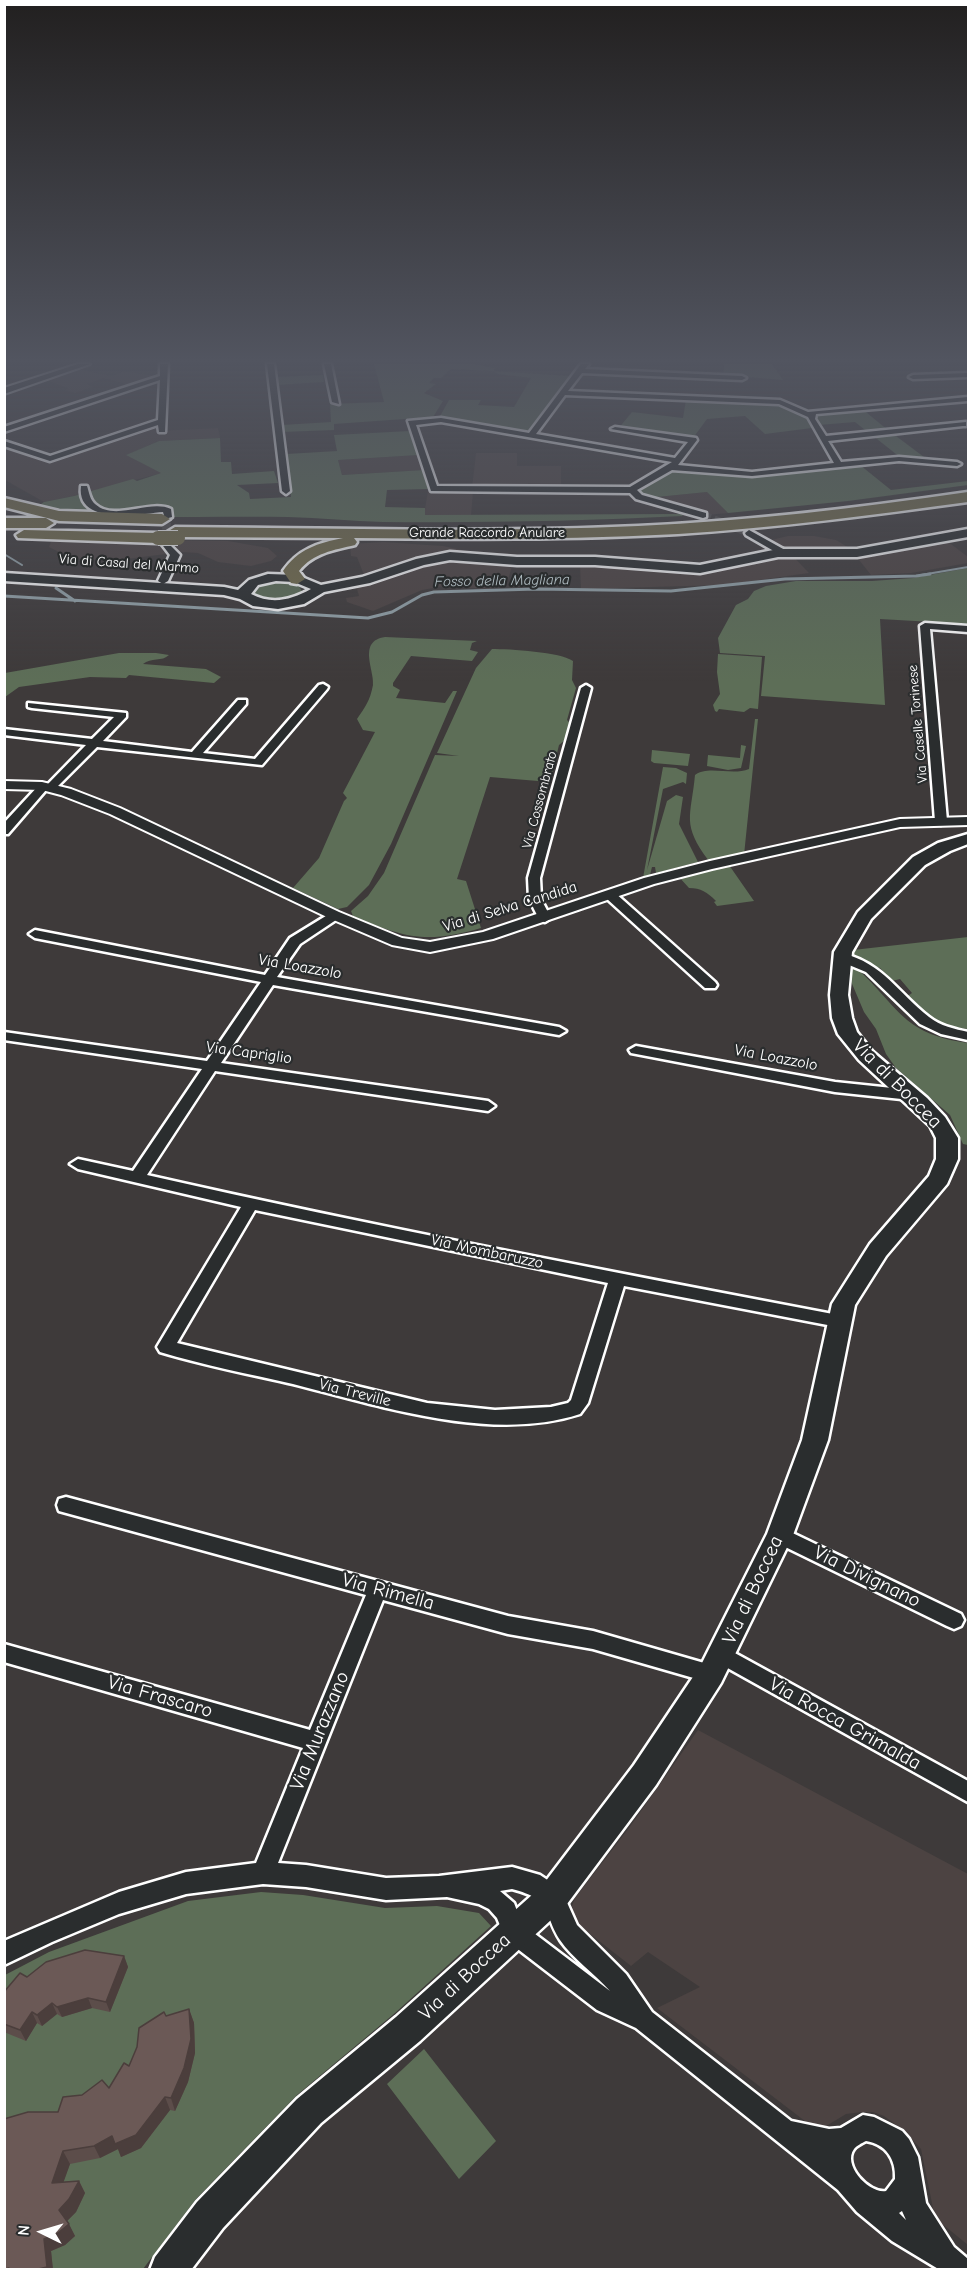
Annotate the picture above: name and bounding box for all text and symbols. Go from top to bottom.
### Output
street label: Grande Raccordo Anulare [409,525,565,541]
street label: Via di Casal del Marmo [59,551,199,577]
water label: Fosso della Magliana [434,571,570,591]
street label: Via Caselle Torinese [904,664,932,784]
street label: Via Cossombrato [519,749,561,851]
street label: Via di Selva Candida [441,877,579,937]
street label: Via Loazzolo [257,950,343,984]
street label: Via di Boccea [847,1034,947,1134]
street label: Via Capriglio [205,1037,293,1069]
street label: Via Loazzolo [733,1041,819,1075]
street label: Via Mombaruzzo [429,1231,545,1273]
street label: Via Treville [317,1375,393,1411]
street label: Via di Boccea [717,1532,789,1648]
street label: Via Divignano [810,1541,924,1613]
street label: Via Rimella [339,1568,437,1616]
street label: Via Murazzano [285,1668,355,1794]
street label: Via Frascaro [105,1671,215,1723]
street label: Via Rocca Grimalda [765,1672,925,1776]
street label: Via di Boccea [414,1928,516,2026]
north arrow [12,2202,72,2262]
text: N [15,2224,33,2236]

